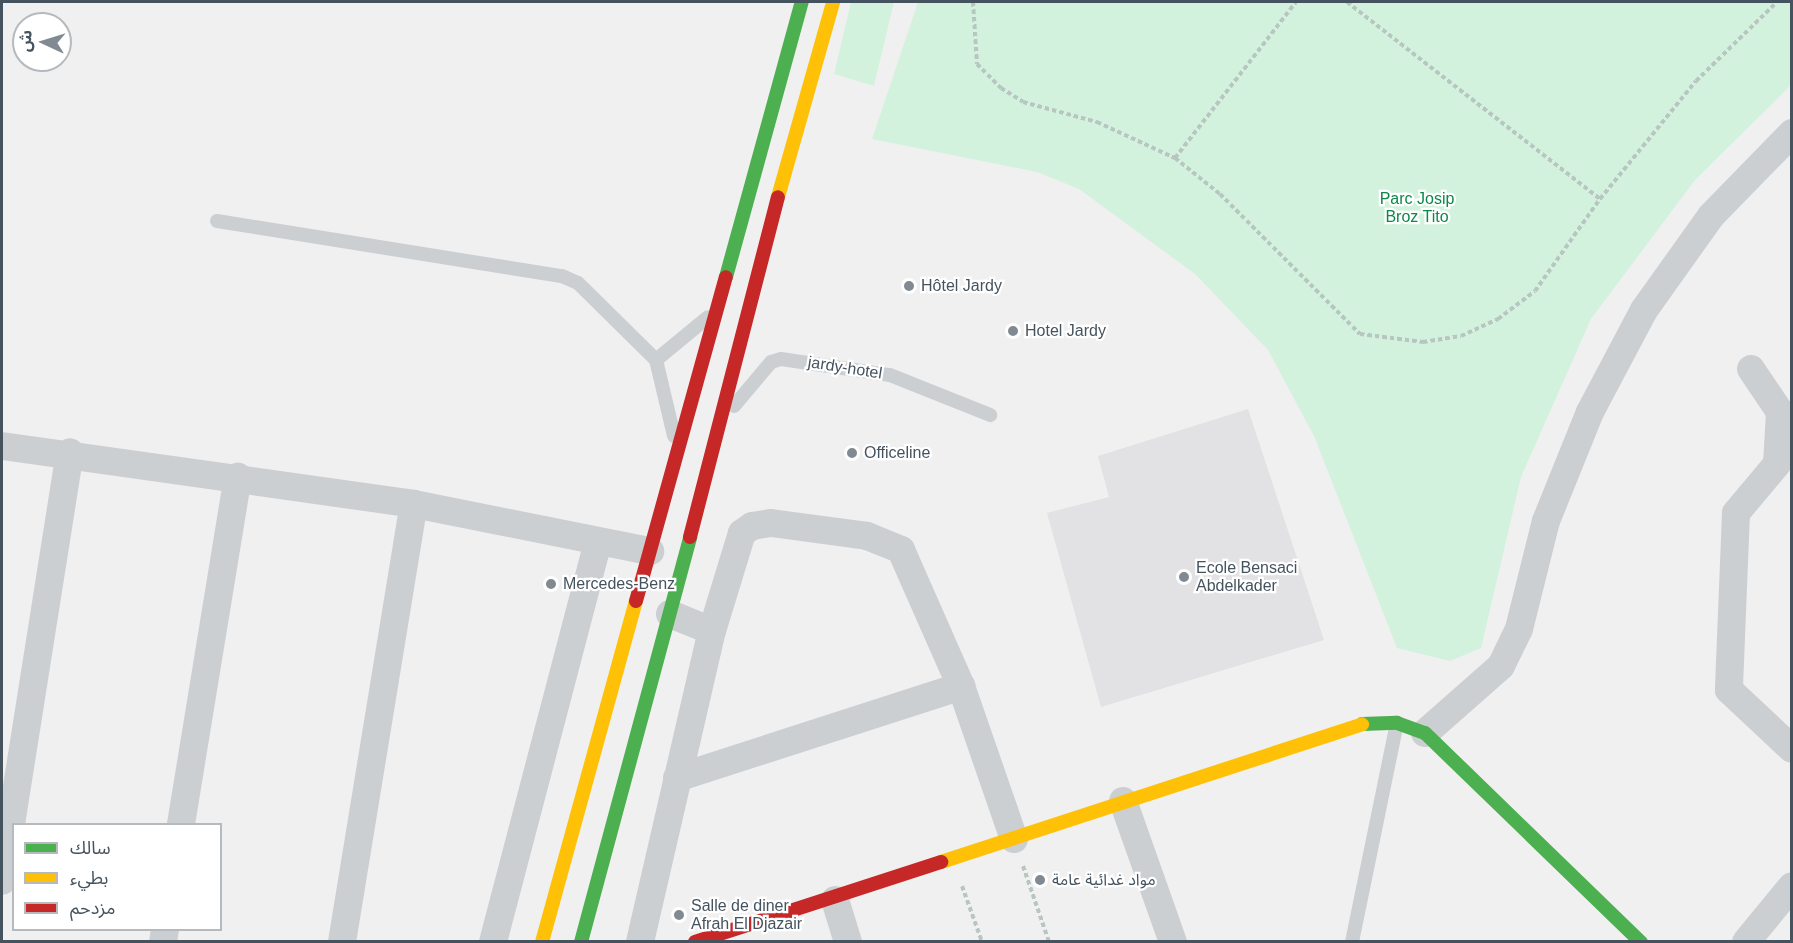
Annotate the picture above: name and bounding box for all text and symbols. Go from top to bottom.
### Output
north arrow [12,12,72,72]
text: ش [16,29,35,52]
park label: Parc Josip Broz Tito [1380,189,1454,227]
place label: Hôtel Jardy [921,276,1002,296]
marker: Hôtel Jardy [902,279,916,293]
place label: Hotel Jardy [1025,321,1106,341]
marker: Hotel Jardy [1006,324,1020,338]
street label: jardy-hotel [807,353,883,383]
place label: Officeline [864,443,930,463]
marker: Officeline [845,446,859,460]
place label: Ecole Bensaci Abdelkader [1196,558,1297,596]
marker: Ecole Bensaci Abdelkader [1177,570,1191,584]
place label: Mercedes-Benz [563,574,675,594]
marker: Mercedes-Benz [544,577,558,591]
legend [12,823,222,931]
text: سالك [70,838,111,858]
text: بطيء [70,868,108,888]
place label: مواد غدائية عامة [1052,870,1156,890]
marker: مواد غدائية عامة [1033,873,1047,887]
place label: Salle de diner Afrah El Djazair [691,896,802,934]
text: مزدحم [70,898,115,918]
marker: Salle de diner Afrah El Djazair [672,908,686,922]

